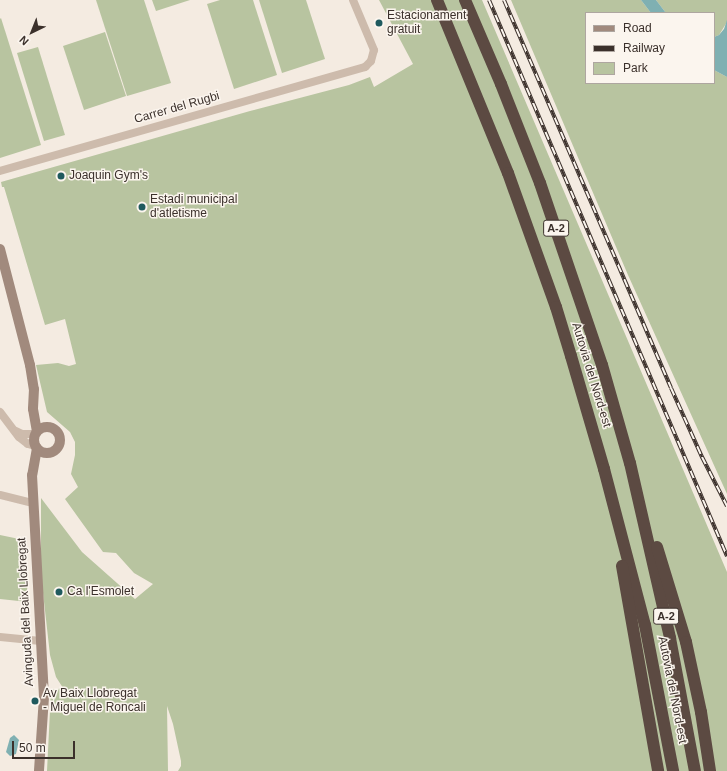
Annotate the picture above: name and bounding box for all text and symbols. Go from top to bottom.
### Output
place label: Estacionament gratuit [387,9,466,37]
north arrow [12,12,52,52]
legend [585,12,715,84]
marker: Estacionament gratuit [374,18,384,28]
text: Road [623,21,652,35]
text: N [17,34,31,48]
text: Railway [623,41,665,55]
text: Park [623,61,648,75]
street label: Carrer del Rugbi [133,89,221,127]
place label: Joaquin Gym's [69,169,148,183]
marker: Joaquin Gym's [56,171,66,181]
place label: Estadi municipal d'atletisme [150,193,237,221]
marker: Estadi municipal d'atletisme [137,202,147,212]
road number: A-2 [543,219,569,237]
street label: Autovia del Nord-est [568,321,614,429]
street label: Avinguda del Baix Llobregat [15,537,37,687]
place label: Ca l'Esmolet [67,585,134,599]
marker: Ca l'Esmolet [54,587,64,597]
road number: A-2 [653,607,679,625]
street label: Autovia del Nord-est [655,635,689,745]
place label: Av Baix Llobregat - Miguel de Roncali [43,687,146,715]
marker: Av Baix Llobregat - Miguel de Roncali [30,696,40,706]
scale bar [14,733,77,759]
text: 50 m [19,741,46,755]

